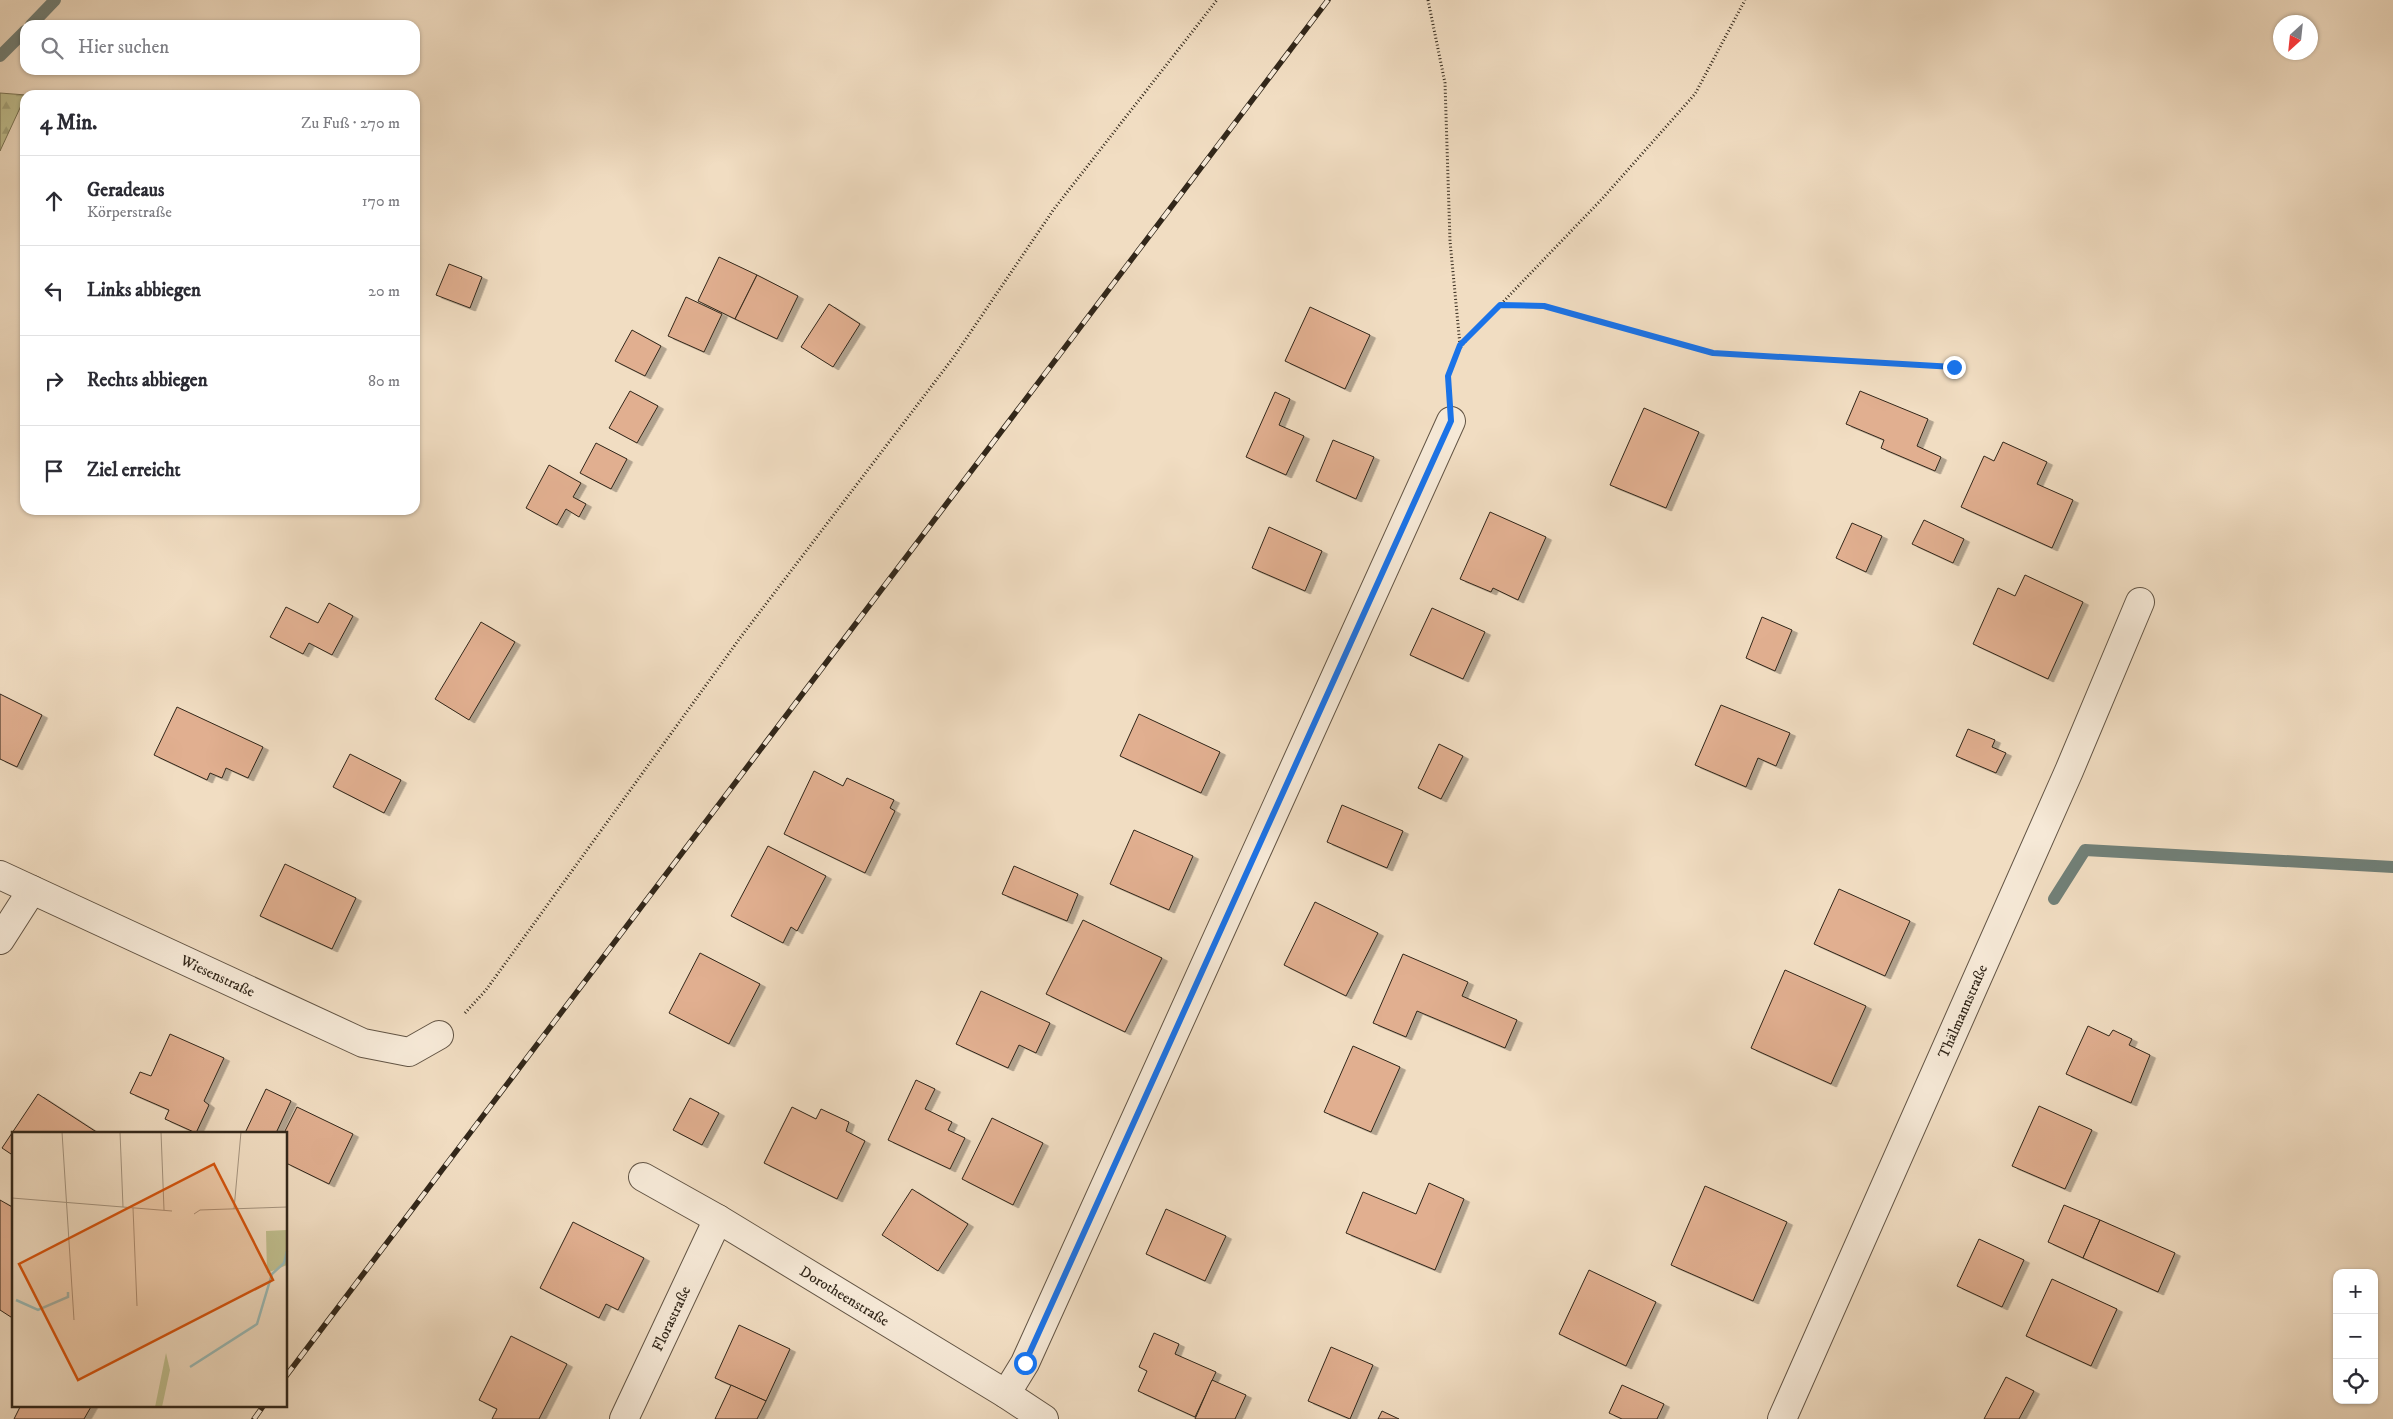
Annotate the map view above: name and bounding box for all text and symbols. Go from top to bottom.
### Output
north arrow [2273,15,2318,60]
search box [20,20,420,75]
icon: search [38,34,66,62]
text: Hier suchen [78,36,169,59]
text: 4 Min. [40,110,97,136]
text: Zu Fuß · 270 m [301,113,400,133]
text: Geradeaus [87,179,164,202]
icon: ahead [40,187,68,215]
text: 170 m [362,191,400,211]
text: Körperstraße [87,202,172,222]
icon: left [40,277,68,305]
text: Links abbiegen [87,279,201,302]
text: 20 m [368,281,400,301]
route end [1943,356,1966,379]
icon: right [40,367,68,395]
text: Rechts abbiegen [87,369,208,392]
text: 80 m [368,371,400,391]
icon: arrive [40,457,68,485]
text: Ziel erreicht [87,459,181,482]
street label: Wiesenstraße [177,950,258,1001]
street label: Thälmannstraße [1934,961,1992,1061]
inset map [12,1132,288,1406]
street label: Dorotheenstraße [796,1261,893,1330]
map controls [2333,1269,2378,1404]
button: + [2333,1269,2378,1314]
street label: Florastraße [648,1283,695,1354]
button: − [2333,1314,2378,1359]
route start [1014,1352,1037,1375]
button: locate [2333,1359,2378,1404]

